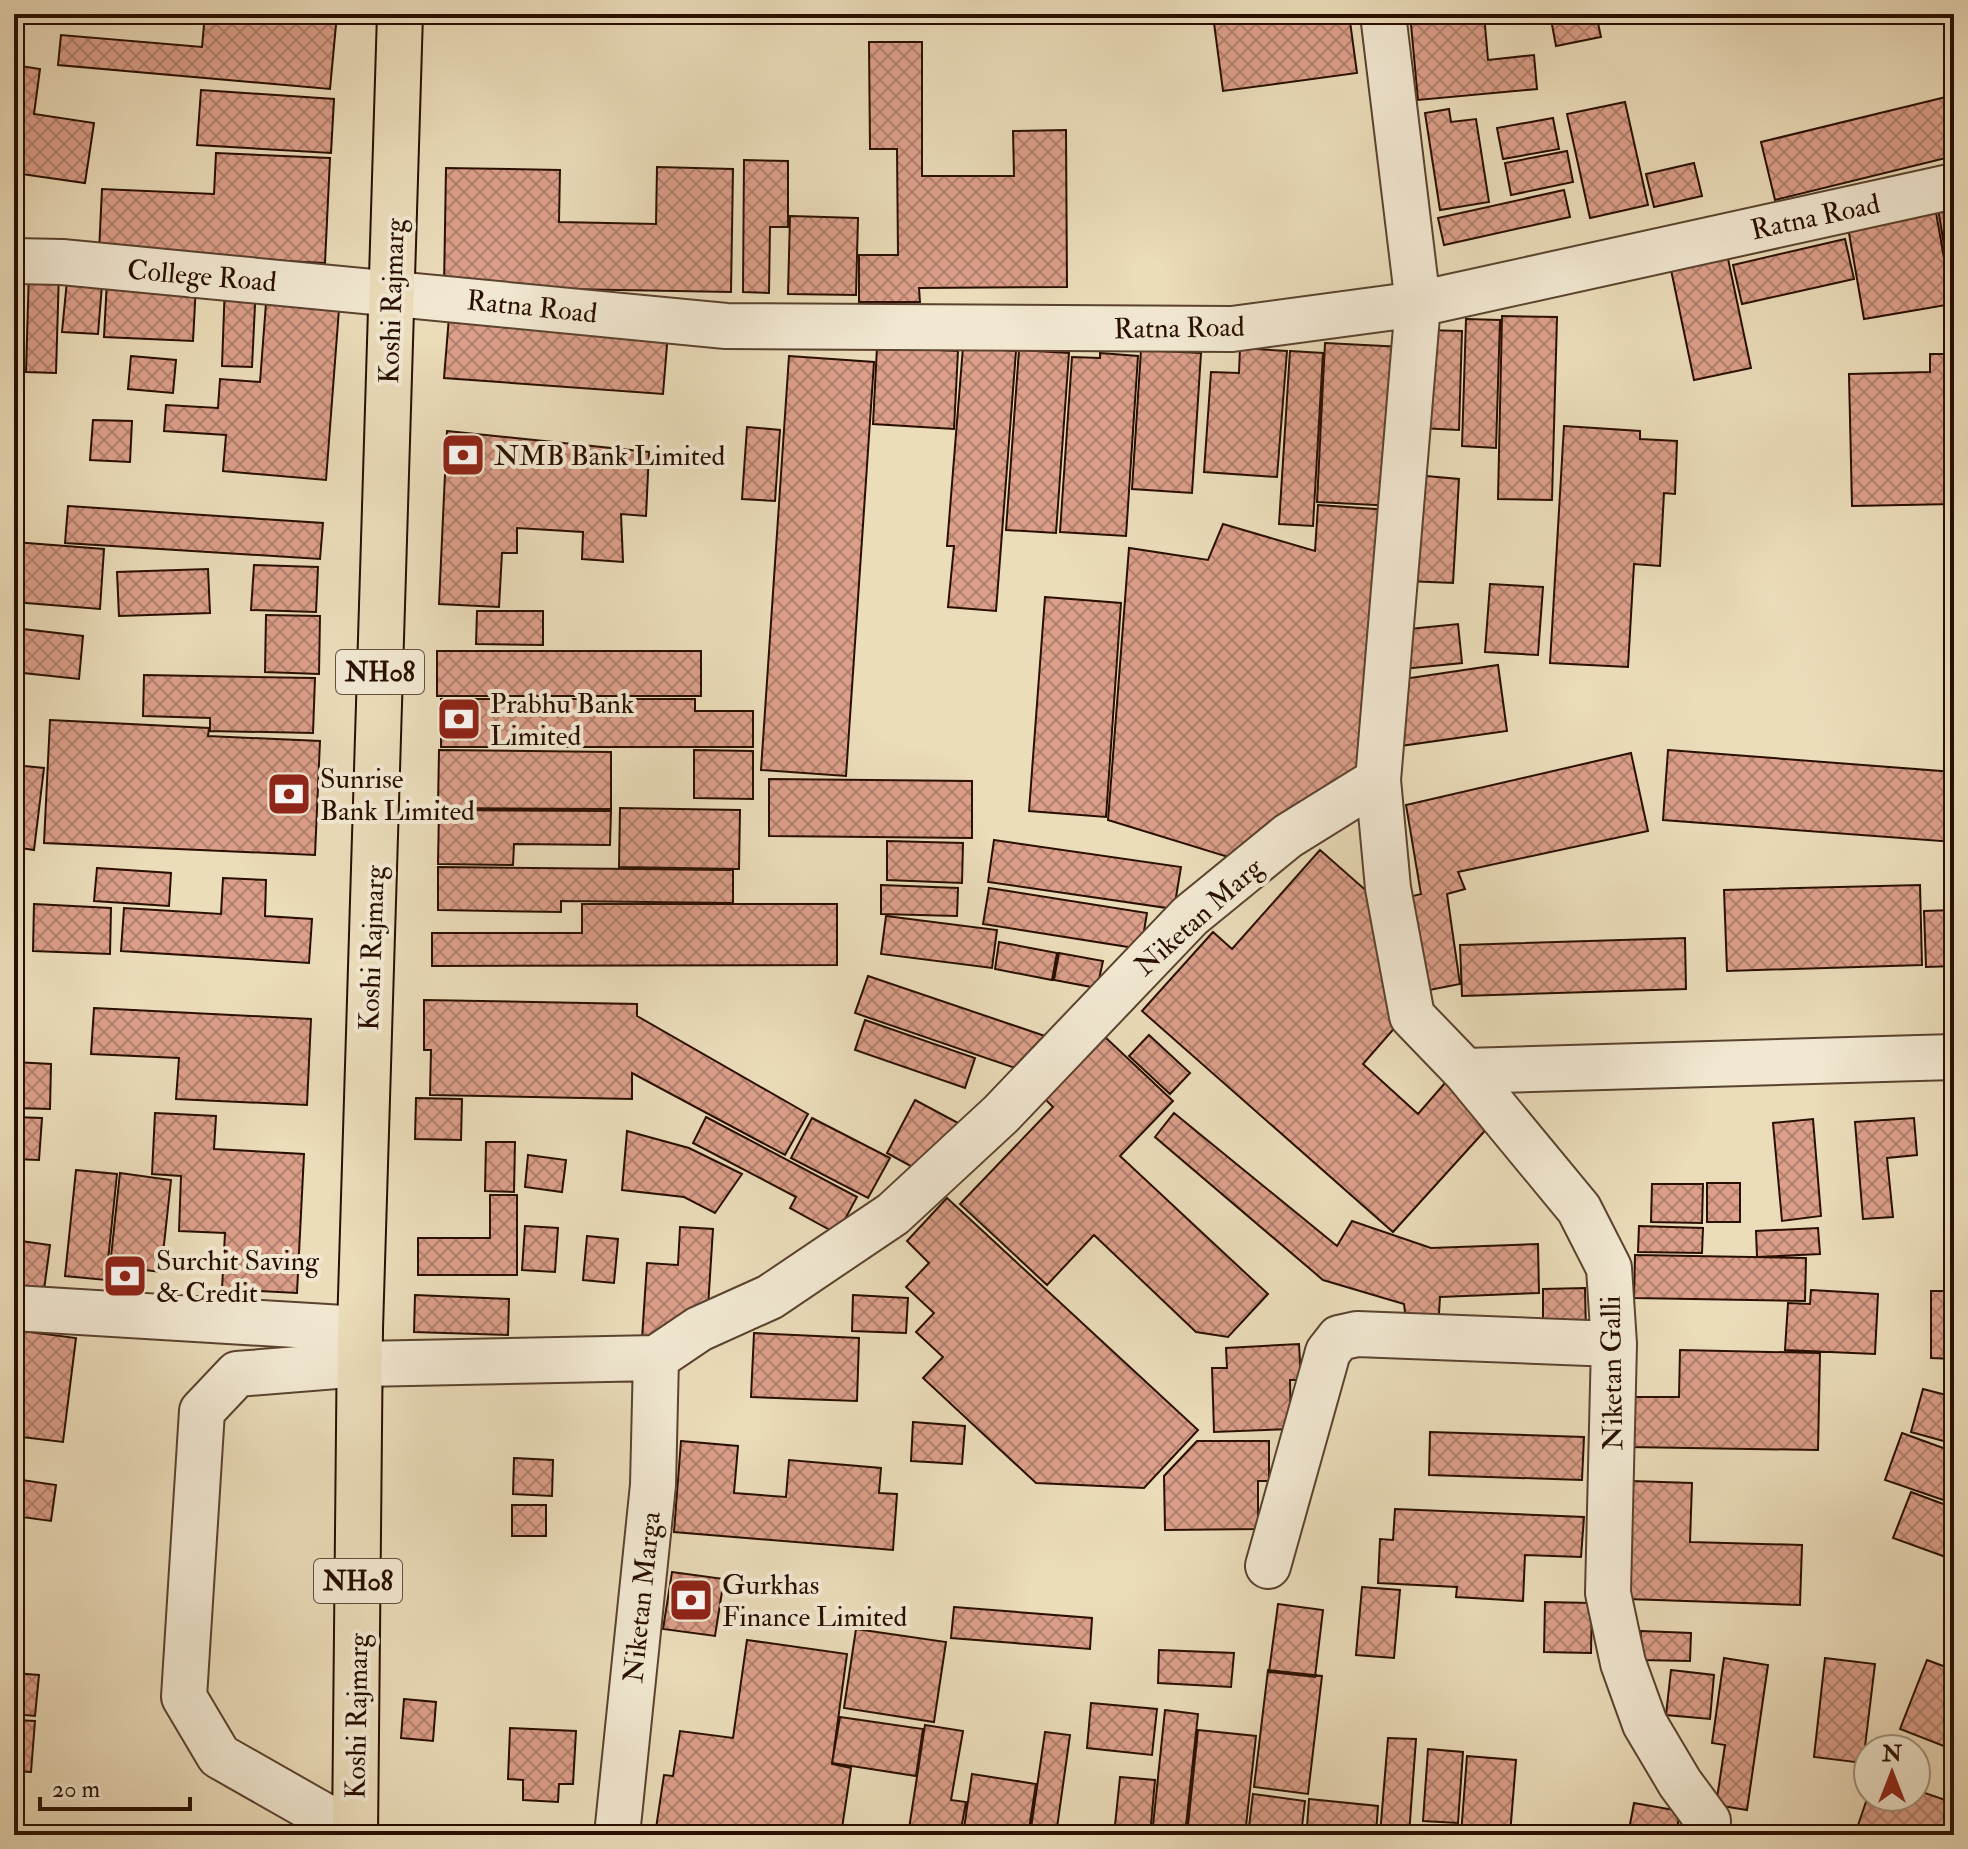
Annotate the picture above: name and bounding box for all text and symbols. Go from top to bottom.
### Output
street label: Ratna Road [1748,187,1883,248]
street label: Koshi Rajmarg [372,217,413,384]
street label: College Road [126,253,278,300]
street label: Ratna Road [465,283,599,332]
street label: Ratna Road [1113,310,1245,347]
bank icon: NMB Bank Limited [439,431,487,479]
place label: NMB Bank Limited [494,439,726,474]
road number: NH08 [336,650,424,694]
place label: Prabhu Bank Limited [490,687,635,754]
bank icon: Prabhu Bank Limited [435,695,483,743]
place label: Sunrise Bank Limited [320,762,475,829]
bank icon: Sunrise Bank Limited [265,770,313,818]
street label: Niketan Marg [1128,850,1271,984]
street label: Koshi Rajmarg [352,864,393,1031]
place label: Surchit Saving & Credit [156,1244,320,1311]
bank icon: Surchit Saving & Credit [101,1252,149,1300]
street label: Niketan Galli [1594,1295,1631,1451]
street label: Niketan Marga [616,1509,669,1684]
road number: NH08 [314,1559,402,1603]
place label: Gurkhas Finance Limited [722,1568,908,1635]
bank icon: Gurkhas Finance Limited [667,1576,715,1624]
street label: Koshi Rajmarg [339,1632,376,1799]
north arrow [1852,1733,1932,1813]
text: N [1881,1740,1902,1768]
scale bar [40,1761,190,1811]
text: 20 m [52,1774,101,1805]

